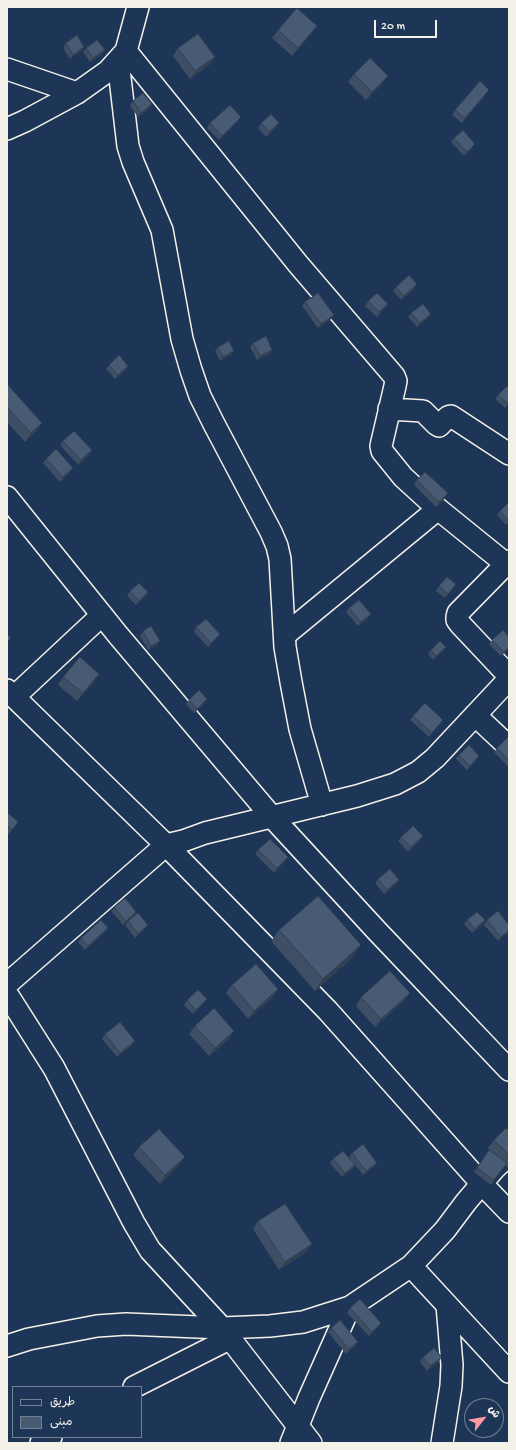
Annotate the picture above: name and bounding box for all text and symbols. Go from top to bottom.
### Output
scale bar [376,12,439,38]
text: 20 m [381,20,405,34]
legend [12,1386,142,1438]
text: طريق [50,1396,75,1410]
north arrow [464,1398,504,1438]
text: ش [485,1404,502,1421]
text: مبنى [50,1416,73,1430]

